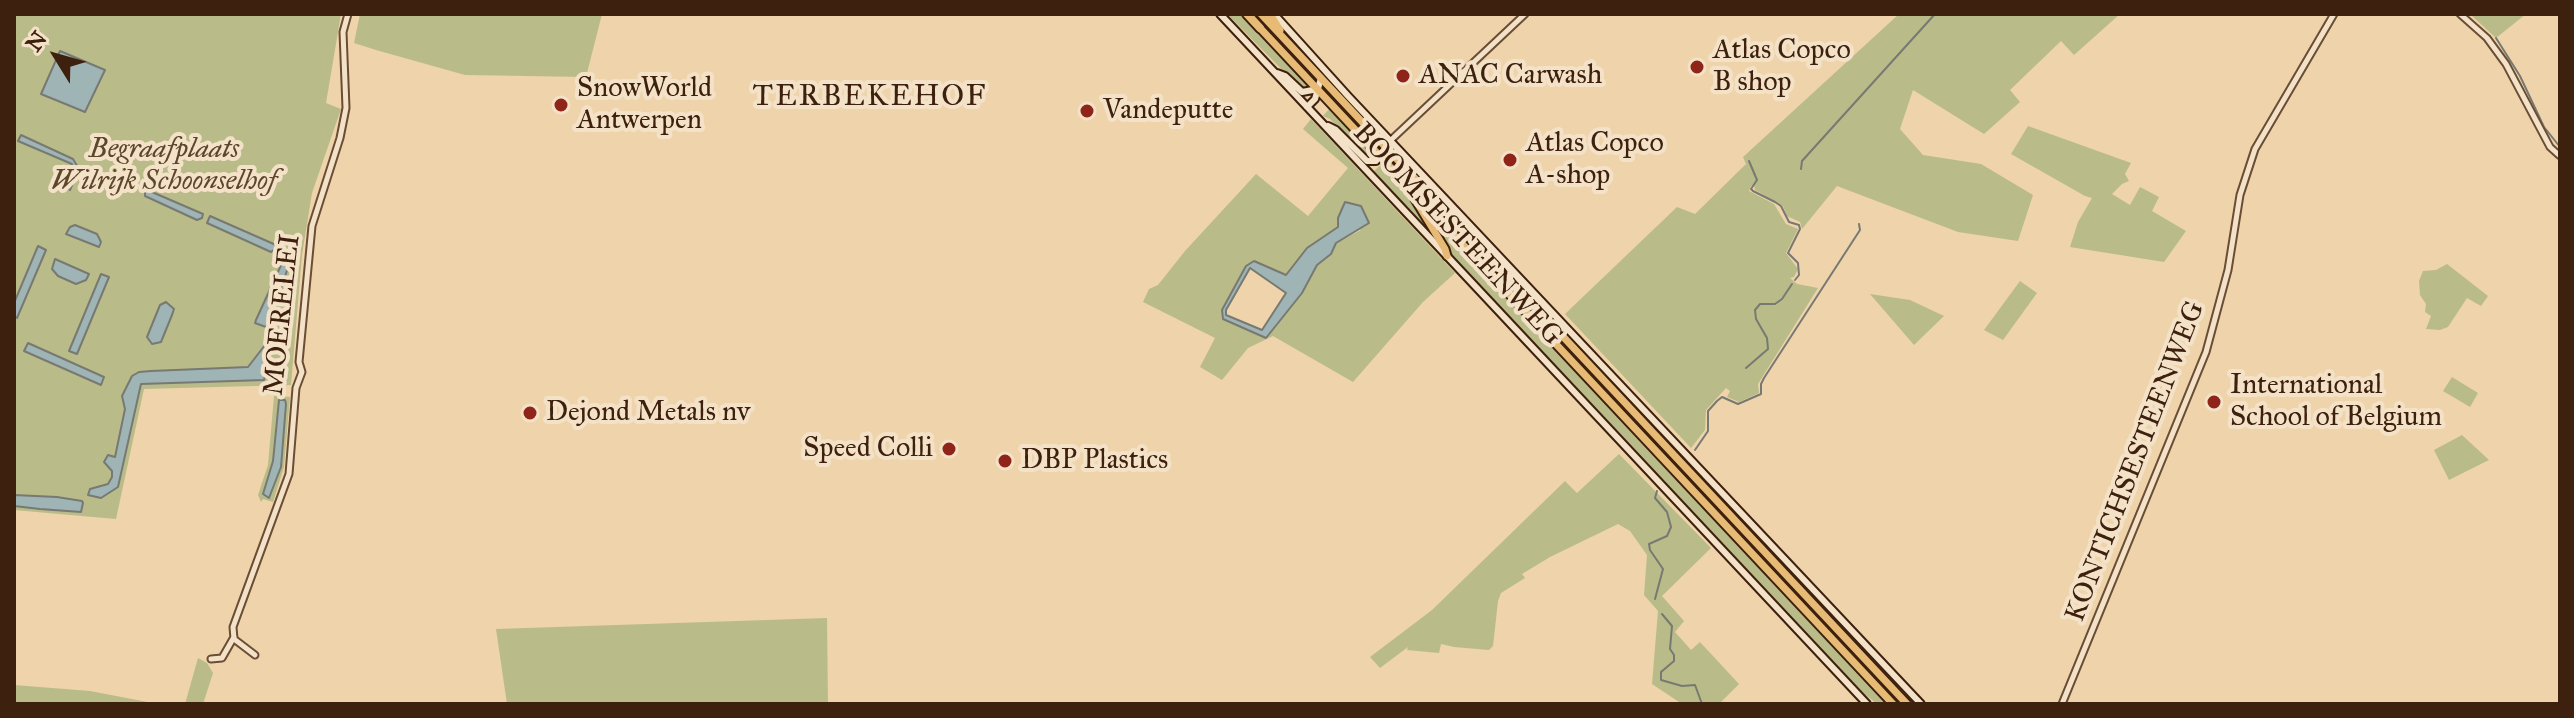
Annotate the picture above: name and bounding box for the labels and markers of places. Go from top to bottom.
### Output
place label: Atlas Copco B shop [1713,34,1851,100]
marker: Atlas Copco B shop [1688,58,1706,76]
place label: ANAC Carwash [1419,59,1602,93]
marker: ANAC Carwash [1394,67,1412,85]
place label: SnowWorld Antwerpen [577,72,712,138]
place label: Vandeputte [1103,94,1233,128]
marker: SnowWorld Antwerpen [552,96,570,114]
marker: Vandeputte [1078,102,1096,120]
place label: Atlas Copco A-shop [1526,127,1664,193]
marker: Atlas Copco A-shop [1501,151,1519,169]
place label: International School of Belgium [2230,369,2442,435]
marker: International School of Belgium [2205,393,2223,411]
place label: Dejond Metals nv [546,396,750,430]
marker: Dejond Metals nv [521,404,539,422]
place label: Speed Colli [803,432,933,466]
marker: Speed Colli [940,440,958,458]
place label: DBP Plastics [1021,444,1168,478]
marker: DBP Plastics [996,452,1014,470]

